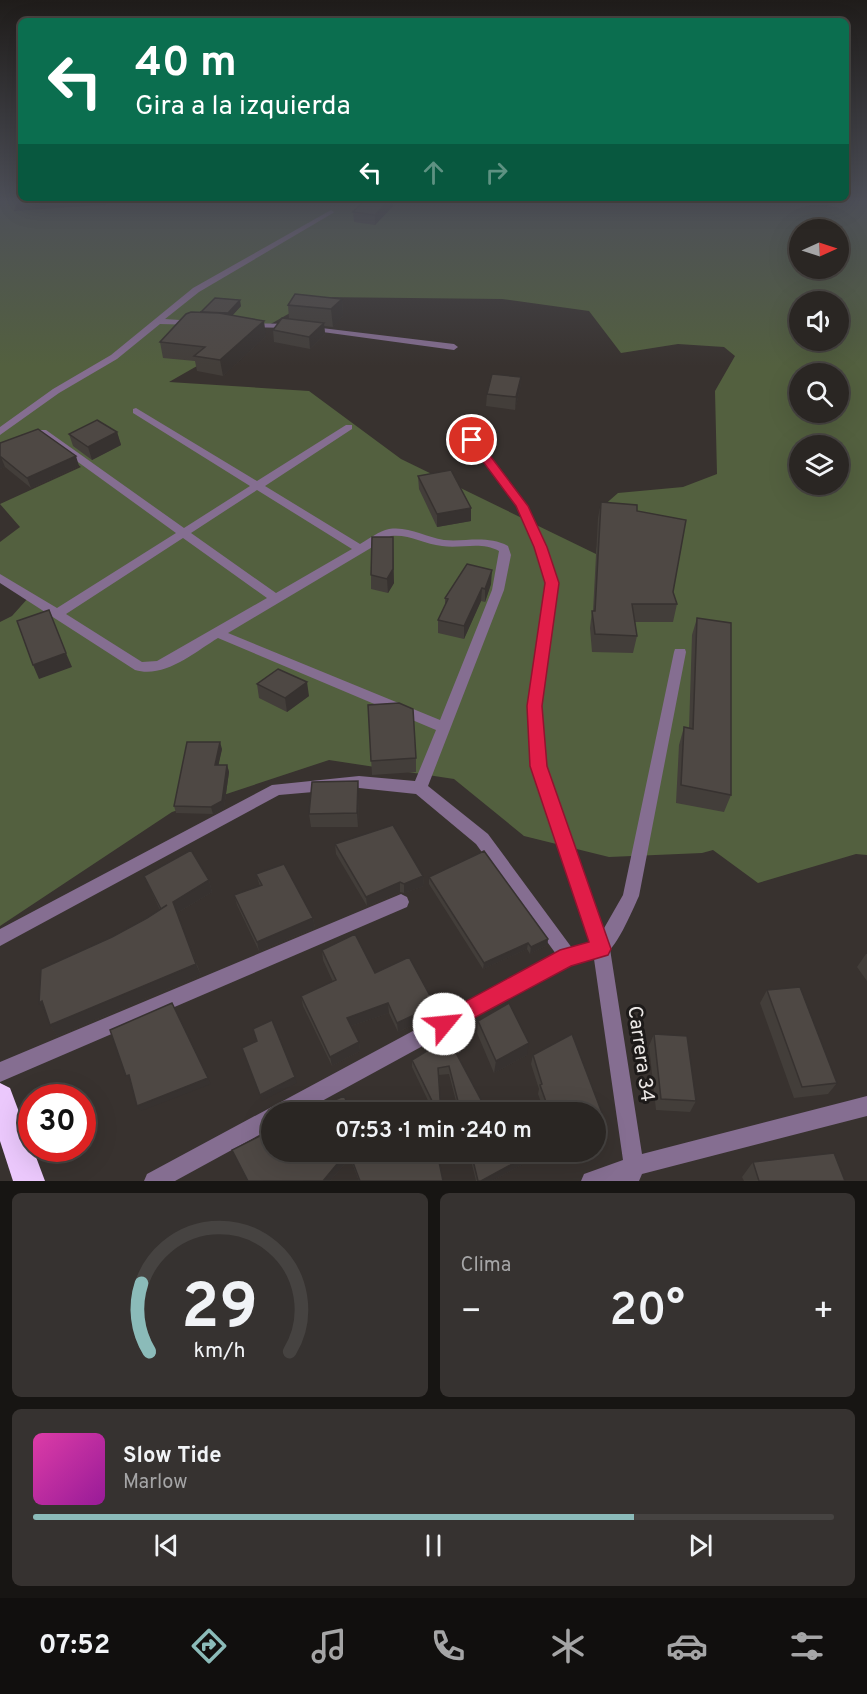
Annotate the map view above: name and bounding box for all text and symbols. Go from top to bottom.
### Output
text: 40 m [135,38,237,91]
icon: left [36,42,114,120]
text: Gira a la izquierda [135,90,351,124]
icon: left [354,156,387,189]
icon: ahead [417,156,450,189]
icon: right [480,156,513,189]
north arrow [789,219,849,279]
map controls [789,219,849,495]
button: sound [789,291,849,351]
button: search [789,363,849,423]
pin [446,414,497,465]
icon: arrive [455,423,488,456]
button: layers [789,435,849,495]
position arrow [412,992,476,1056]
street label: Carrera 34 [620,1004,660,1104]
speed limit sign: 30 [18,1084,96,1162]
text: 07:53 · 1 min · 240 m [335,1118,532,1145]
text: Clima [461,1253,511,1279]
text: 29 [181,1271,258,1350]
text: 20° [609,1284,685,1341]
text: − [461,1292,482,1334]
text: + [813,1292,834,1334]
text: km/h [194,1338,246,1365]
text: Slow Tide [123,1443,222,1470]
text: Marlow [123,1470,187,1496]
icon: previous [150,1529,183,1562]
icon: pause [417,1529,450,1562]
icon: next [684,1529,717,1562]
icon: directions [188,1625,230,1667]
icon: music [308,1625,350,1667]
icon: phone [427,1625,469,1667]
icon: climate [547,1625,589,1667]
icon: car [666,1625,708,1667]
icon: filters [786,1625,828,1667]
text: 07:52 [39,1629,110,1663]

